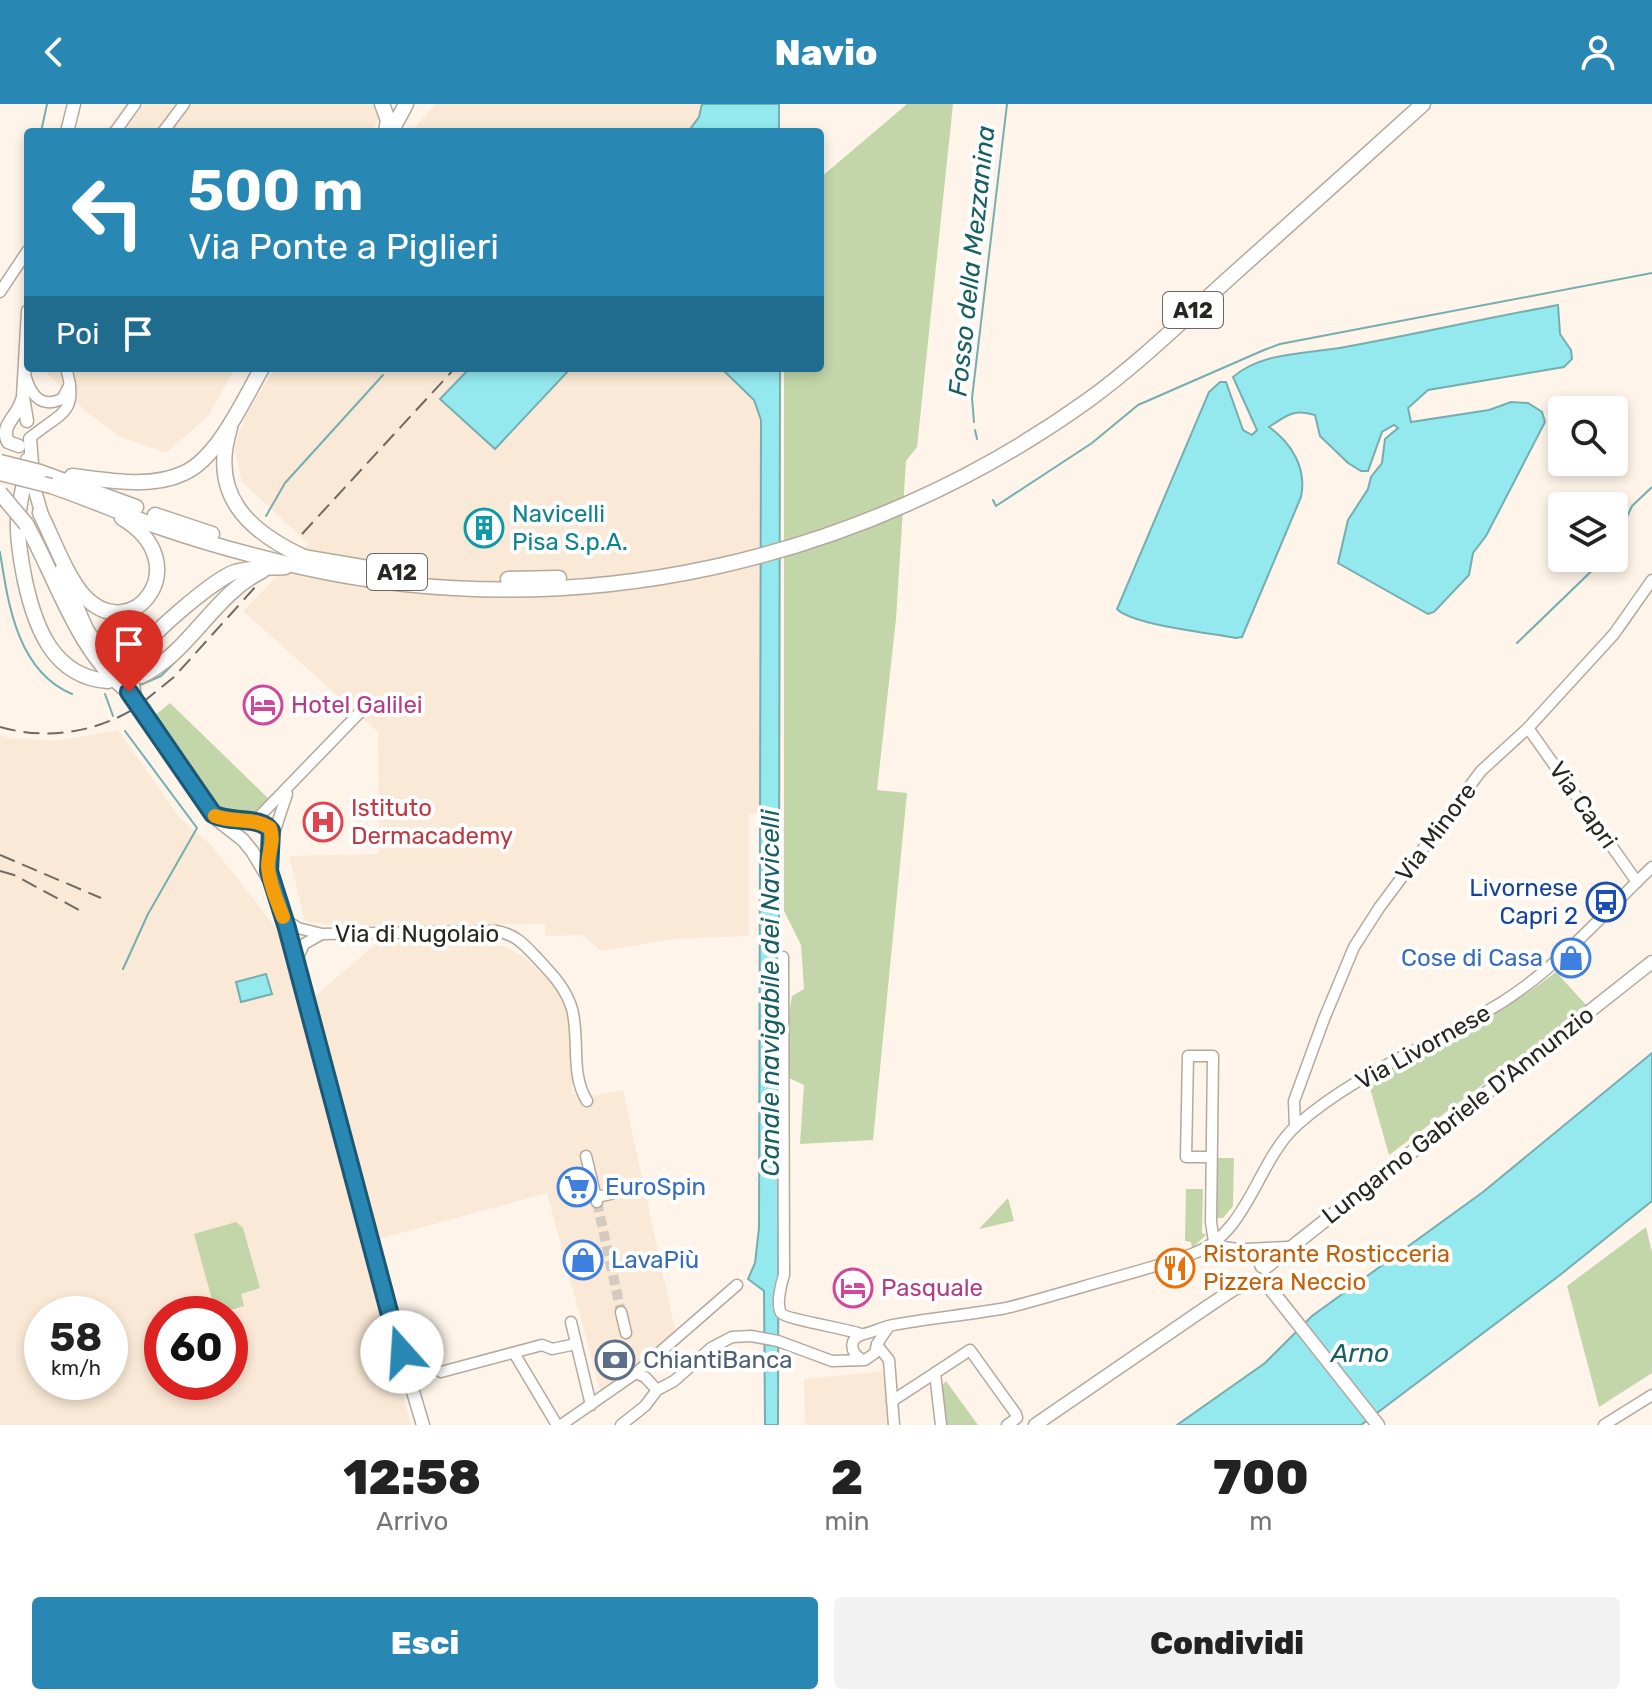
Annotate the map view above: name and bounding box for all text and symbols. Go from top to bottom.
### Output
icon: back [32,30,76,74]
icon: person [1576,30,1620,74]
text: Navio [775,31,878,74]
water label: Fosso della Mezzanina [942,124,1002,398]
text: 500 m [188,158,364,224]
icon: left [56,160,160,264]
text: Via Ponte a Piglieri [188,225,499,268]
road number: A12 [1163,292,1223,328]
icon: arrive [116,312,160,356]
text: Poi [56,316,100,352]
map controls [1548,396,1628,572]
button: search [1548,396,1628,476]
button: layers [1548,492,1628,572]
place label: Navicelli Pisa S.p.A. [512,500,628,556]
building icon: Navicelli Pisa S.p.A. [463,507,505,549]
road number: A12 [367,554,427,590]
pin [95,610,163,692]
icon: arrive [107,622,151,666]
hotel icon: Hotel Galilei [242,684,284,726]
place label: Hotel Galilei [291,691,423,719]
street label: Via Capri [1543,756,1623,854]
street label: Via Minore [1390,777,1482,887]
place label: Istituto Dermacademy [351,794,513,850]
hospital icon: Istituto Dermacademy [302,801,344,843]
water label: Canale navigabile dei Navicelli [755,809,786,1177]
place label: Livornese Capri 2 [1469,874,1578,930]
bus stop icon: Livornese Capri 2 [1585,881,1627,923]
street label: Via di Nugolaio [335,920,499,948]
shop icon: Cose di Casa [1550,937,1592,979]
place label: Cose di Casa [1401,944,1543,972]
street label: Via Livornese [1351,999,1495,1095]
street label: Lungarno Gabriele D'Annunzio [1317,1000,1599,1230]
supermarket icon: EuroSpin [556,1166,598,1208]
place label: EuroSpin [605,1173,706,1201]
shop icon: LavaPiù [562,1239,604,1281]
place label: Ristorante Rosticceria Pizzera Neccio [1203,1240,1450,1296]
place label: LavaPiù [611,1246,699,1274]
restaurant icon: Ristorante Rosticceria Pizzera Neccio [1154,1247,1196,1289]
hotel icon: Pasquale [832,1267,874,1309]
place label: Pasquale [881,1274,983,1302]
speed limit sign: 60 [144,1296,248,1400]
position arrow [360,1310,444,1394]
text: 58 [50,1314,102,1361]
water label: Arno [1329,1338,1389,1369]
bank icon: ChiantiBanca [594,1339,636,1381]
place label: ChiantiBanca [643,1346,793,1374]
text: km/h [51,1356,101,1380]
text: 12:58 [343,1449,481,1506]
text: 2 [831,1449,863,1506]
text: 700 [1213,1449,1309,1506]
text: Arrivo [376,1506,448,1537]
text: min [824,1506,870,1537]
text: m [1249,1506,1272,1537]
button: Esci [32,1597,818,1689]
button: Condividi [834,1597,1620,1689]

